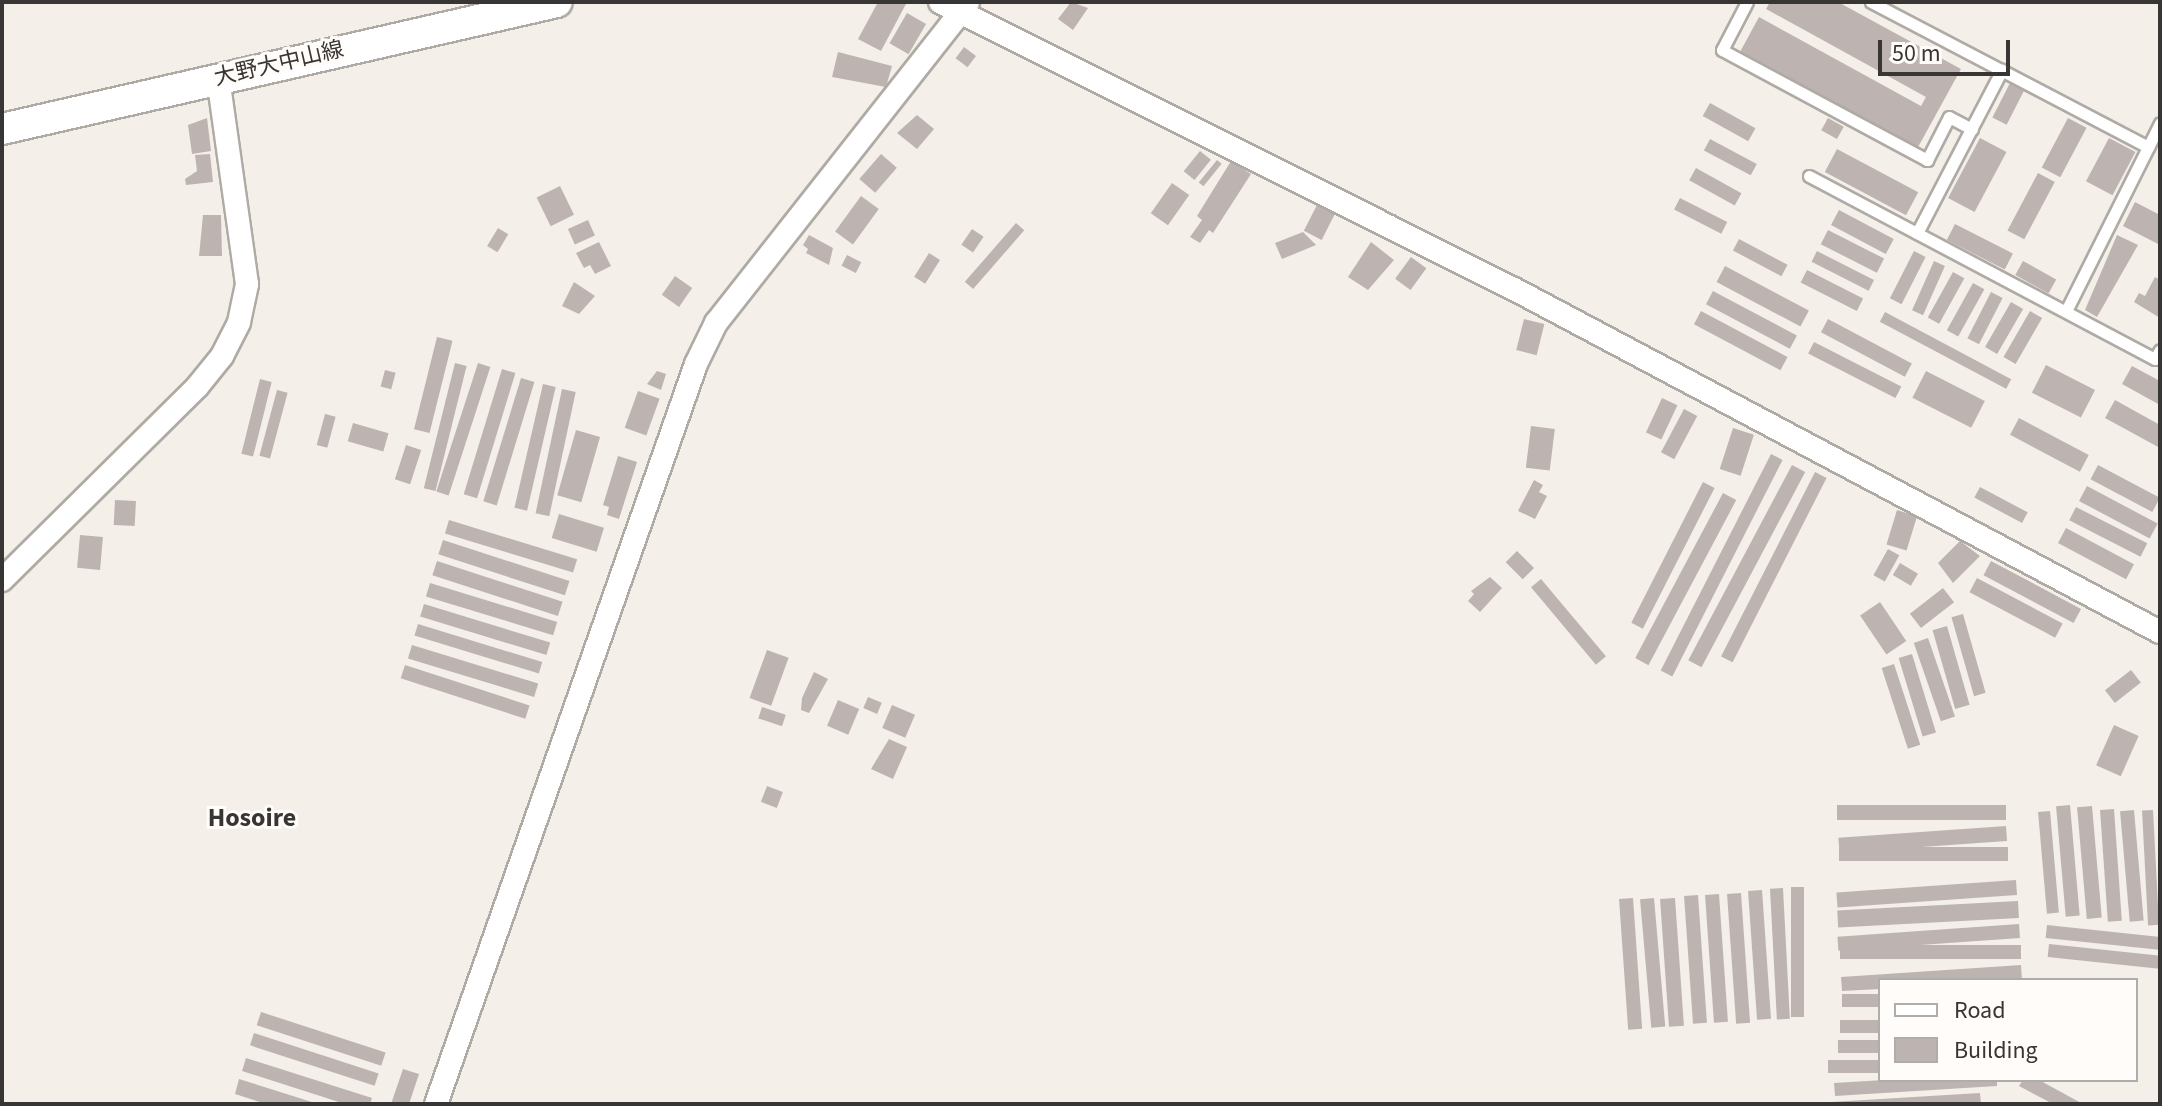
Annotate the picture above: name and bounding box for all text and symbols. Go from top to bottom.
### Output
scale bar [1882,24,2014,74]
street label: 大野大中山線 [212,36,346,92]
text: 50 m [1892,36,1941,71]
district label: Hosoire [208,802,296,834]
legend [1878,978,2138,1082]
text: Road [1954,993,2006,1028]
text: Building [1954,1033,2038,1068]

